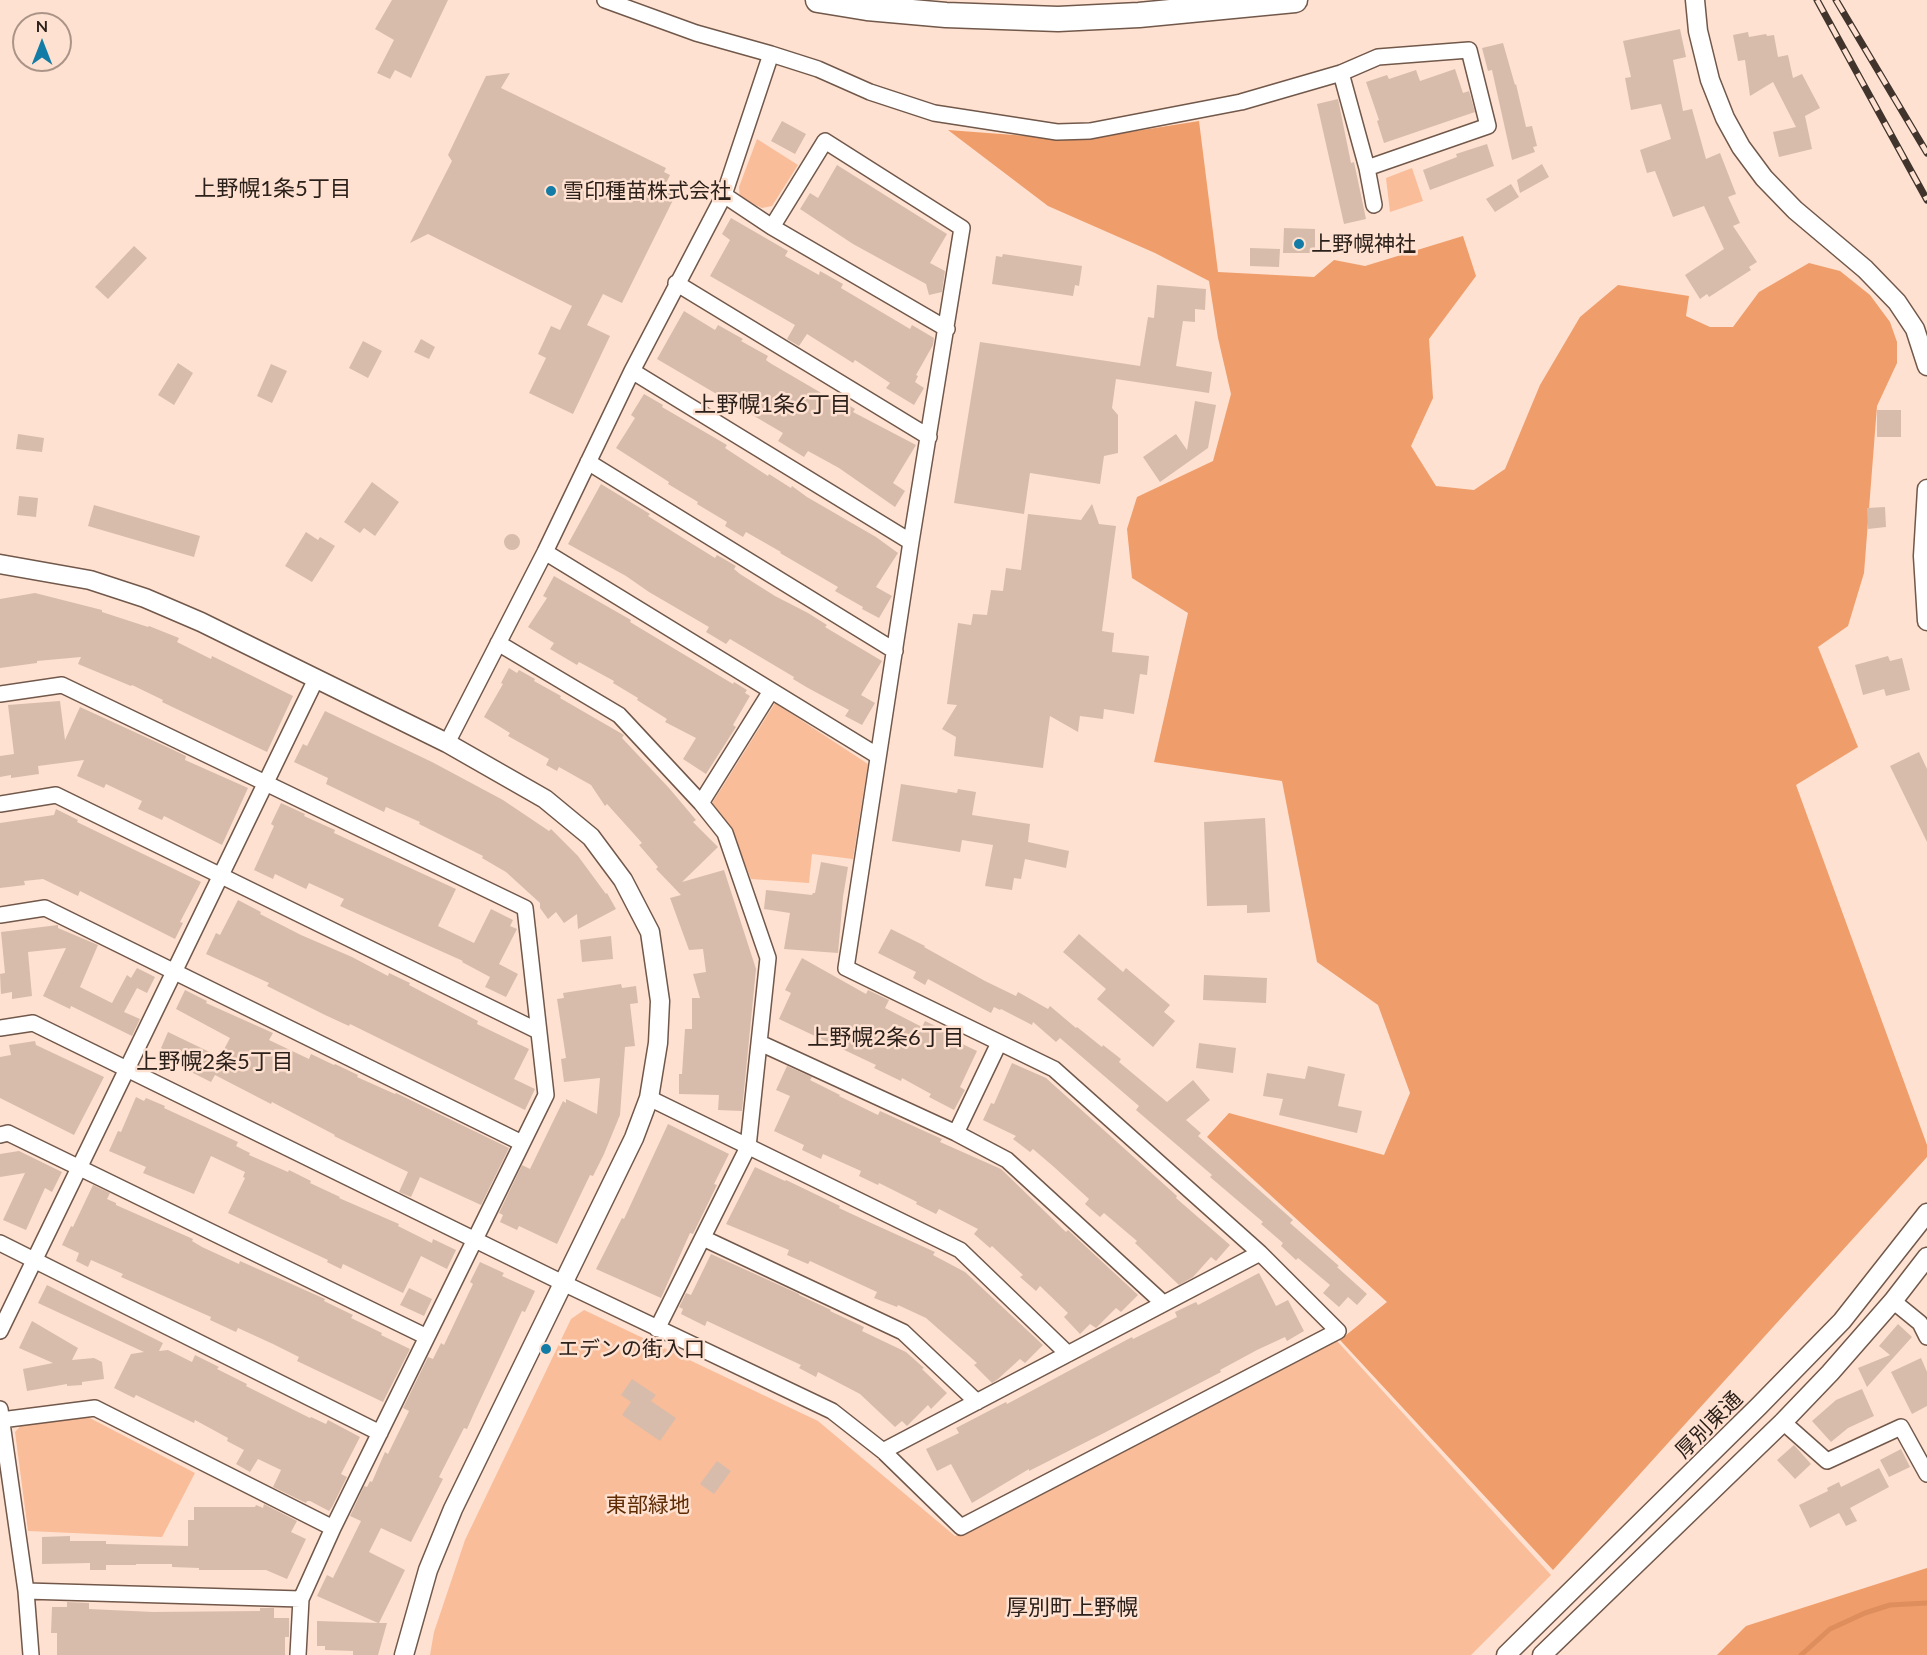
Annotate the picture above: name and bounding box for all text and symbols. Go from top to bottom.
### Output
north arrow [12,12,72,72]
text: N [36,16,48,35]
district label: 上野幌1条5丁目 [194,176,352,202]
place label: 雪印種苗株式会社 [563,178,731,204]
marker: 雪印種苗株式会社 [544,184,558,198]
place label: 上野幌神社 [1311,231,1416,257]
marker: 上野幌神社 [1292,237,1306,251]
district label: 上野幌1条6丁目 [694,392,852,418]
district label: 上野幌2条6丁目 [807,1025,965,1051]
district label: 上野幌2条5丁目 [136,1049,294,1075]
place label: エデンの街入口 [558,1336,705,1362]
marker: エデンの街入口 [539,1342,553,1356]
street label: 厚別東通 [1670,1386,1748,1464]
park label: 東部緑地 [606,1492,690,1518]
district label: 厚別町上野幌 [1006,1595,1138,1621]

